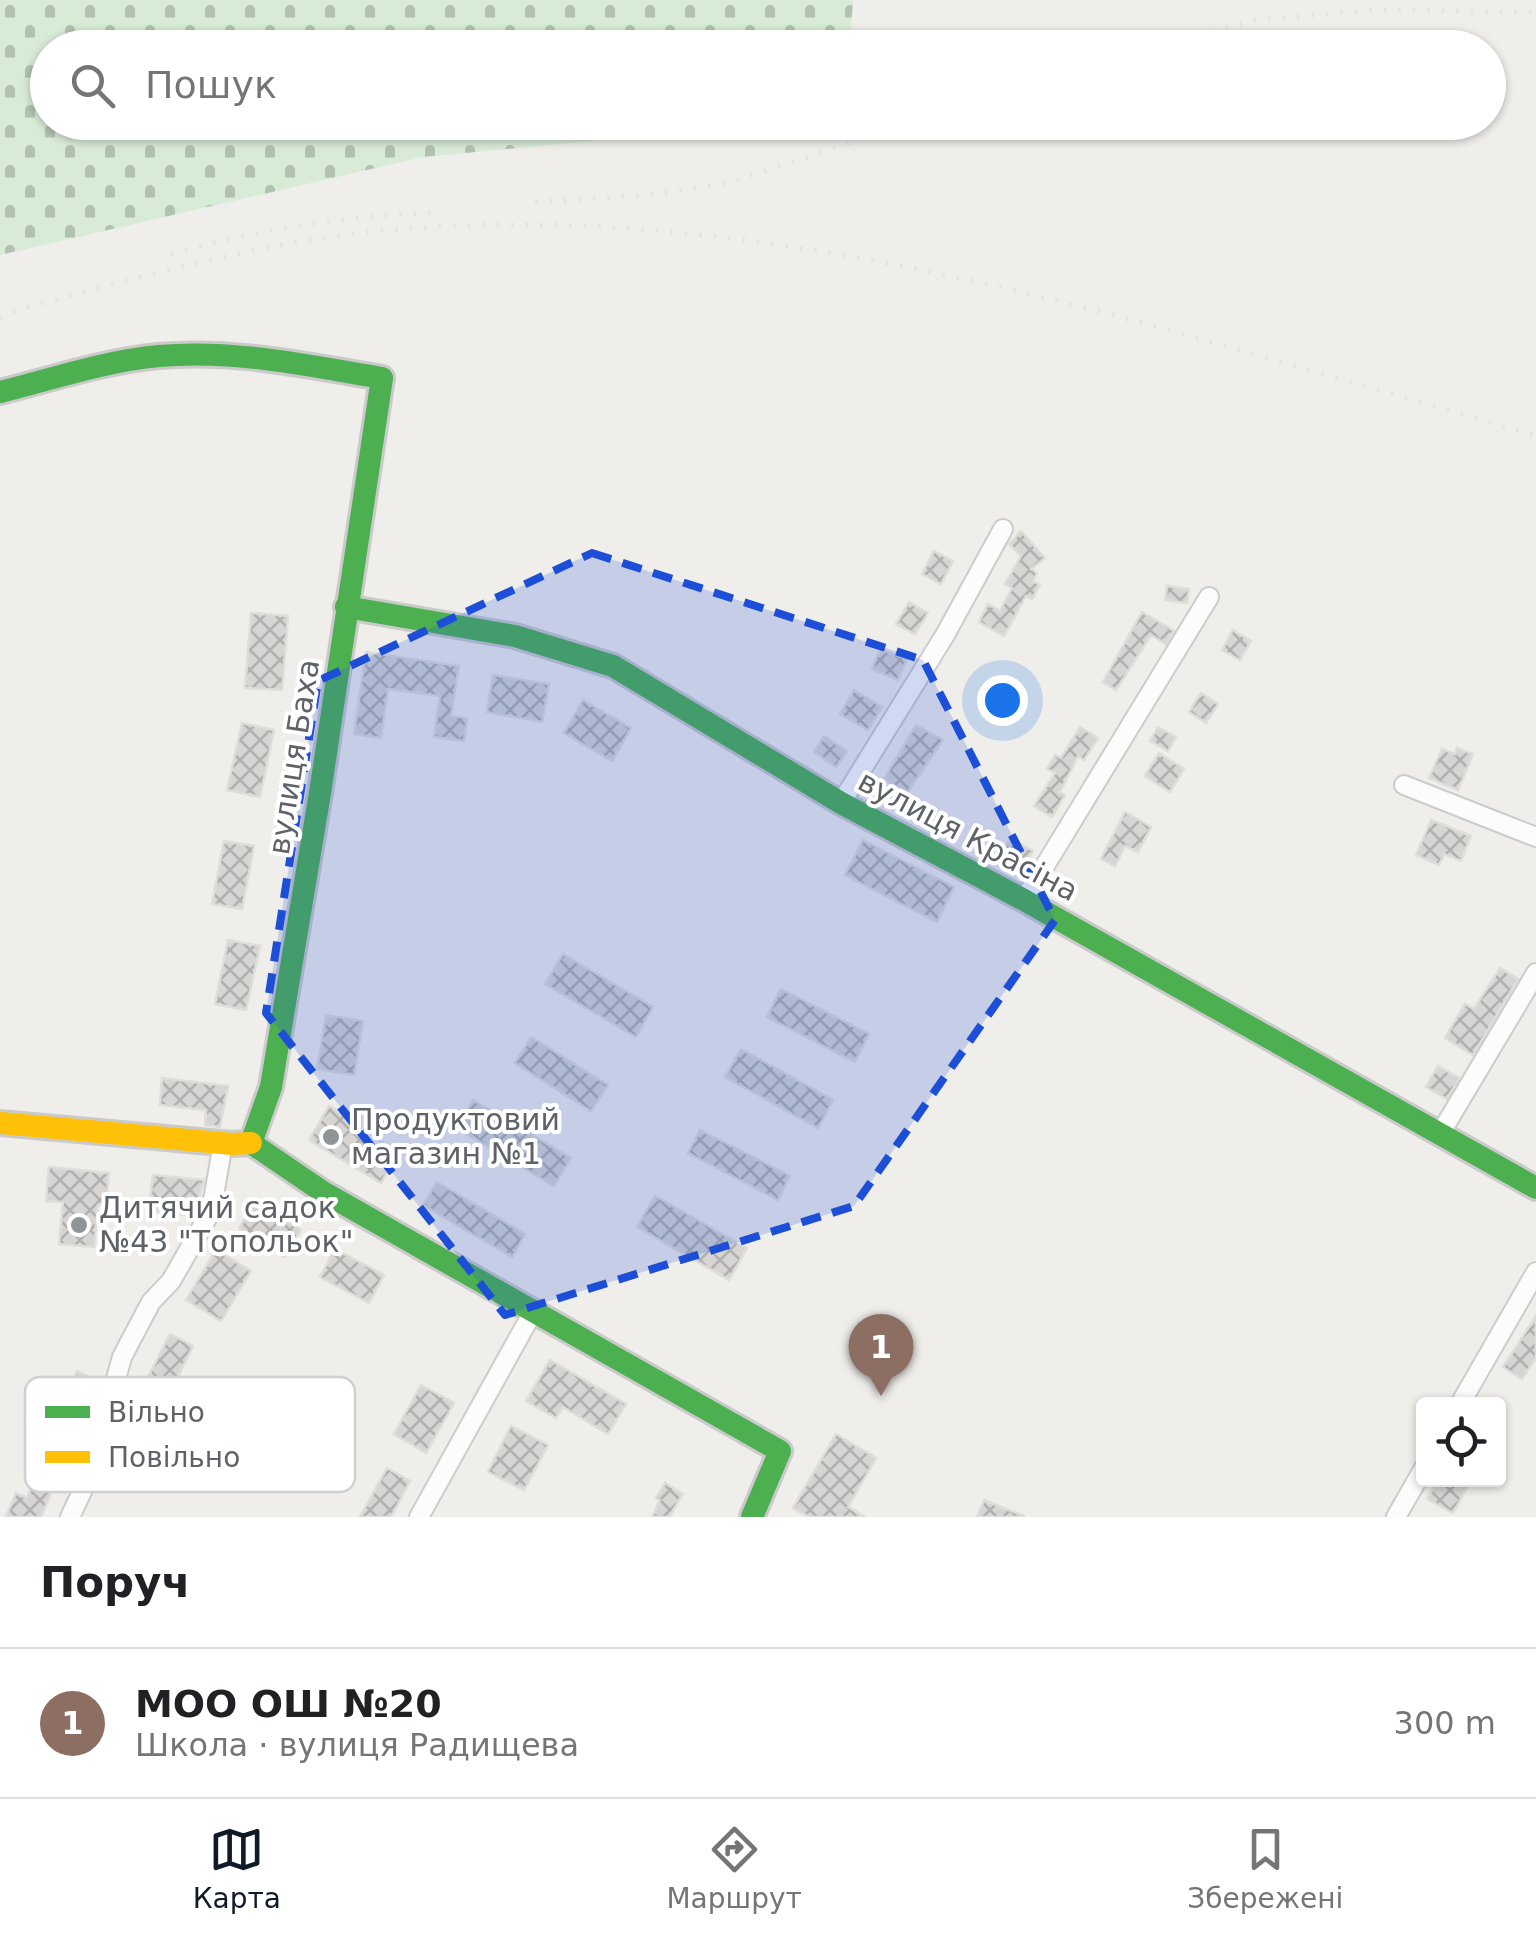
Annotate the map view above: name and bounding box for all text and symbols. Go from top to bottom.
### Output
search box [30,30,1506,140]
icon: search [65,58,120,113]
text: Пошук [145,63,277,107]
street label: вулиця Баха [261,657,326,857]
your location [977,675,1028,726]
street label: вулиця Красіна [852,763,1084,908]
place label: Продуктовий магазин №1 [351,1102,560,1171]
marker: Продуктовий магазин №1 [320,1126,342,1148]
place label: Дитячий садок №43 "Топольок" [99,1190,354,1259]
marker: Дитячий садок №43 "Топольок" [68,1214,90,1236]
pin: 1 [848,1314,914,1396]
legend [25,1377,355,1492]
text: Вільно [108,1396,205,1429]
map controls [1416,1397,1506,1487]
button: locate [1416,1397,1506,1487]
text: Повільно [108,1441,240,1474]
text: Поруч [40,1558,190,1607]
text: МОО ОШ №20 [135,1682,442,1726]
text: 1 [61,1704,84,1742]
text: 300 m [1394,1704,1496,1742]
text: Школа · вулиця Радищева [135,1726,579,1764]
tab: Карта [193,1822,281,1915]
tab: Маршрут [666,1822,802,1915]
tab: Збережені [1187,1822,1343,1915]

